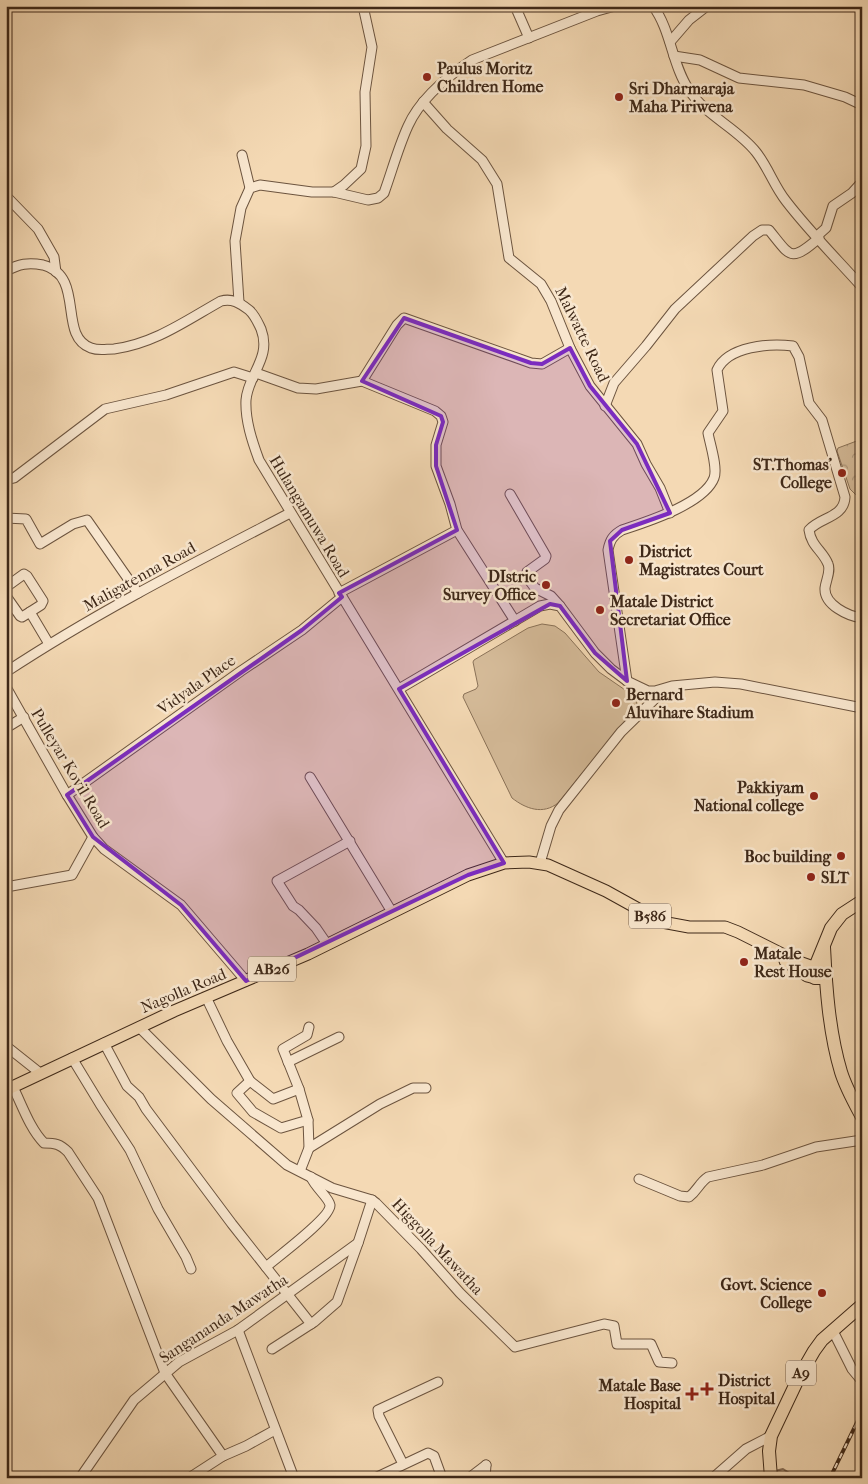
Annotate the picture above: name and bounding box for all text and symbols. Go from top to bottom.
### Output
place label: Paulus Moritz Children Home [437,59,544,96]
marker: Paulus Moritz Children Home [421,71,433,83]
place label: Sri Dharmaraja Maha Piriwena [628,79,735,116]
marker: Sri Dharmaraja Maha Piriwena [613,91,625,103]
street label: Malwatte Road [551,283,614,385]
street label: Hulangamuwa Road [266,452,354,581]
place label: ST.Thomas' College [753,455,833,493]
marker: ST.Thomas' College [836,467,848,479]
street label: Maligatenna Road [80,538,199,615]
place label: District Magistrates Court [638,542,764,580]
marker: District Magistrates Court [623,554,635,566]
place label: DIstric Survey Office [443,567,536,605]
marker: DIstric Survey Office [540,579,552,591]
place label: Matale District Secretariat Office [609,592,731,629]
marker: Matale District Secretariat Office [594,604,606,616]
street label: Vidyala Place [153,651,239,719]
place label: Bernard Aluvihare Stadium [625,685,755,722]
marker: Bernard Aluvihare Stadium [610,697,622,709]
street label: Pulleyar Kovil Road [27,705,114,832]
place label: Pakkiyam National college [694,778,805,816]
marker: Pakkiyam National college [808,790,820,802]
place label: Boc building [744,847,831,867]
marker: Boc building [835,850,847,862]
place label: SLT [821,868,850,887]
marker: SLT [805,871,817,883]
road number: B586 [629,904,671,928]
place label: Matale Rest House [753,944,832,981]
road number: AB26 [248,956,296,982]
marker: Matale Rest House [738,956,750,968]
street label: Nagolla Road [138,964,229,1017]
street label: Higgolla Mawatha [388,1194,488,1299]
street label: Sangananda Mawatha [155,1269,292,1367]
place label: Govt. Science College [721,1275,812,1313]
marker: Govt. Science College [816,1287,828,1299]
road number: A9 [786,1360,816,1386]
place label: District Hospital [718,1371,776,1409]
place label: Matale Base Hospital [598,1376,682,1414]
marker: District Hospital [700,1382,714,1396]
marker: Matale Base Hospital [685,1387,699,1401]

